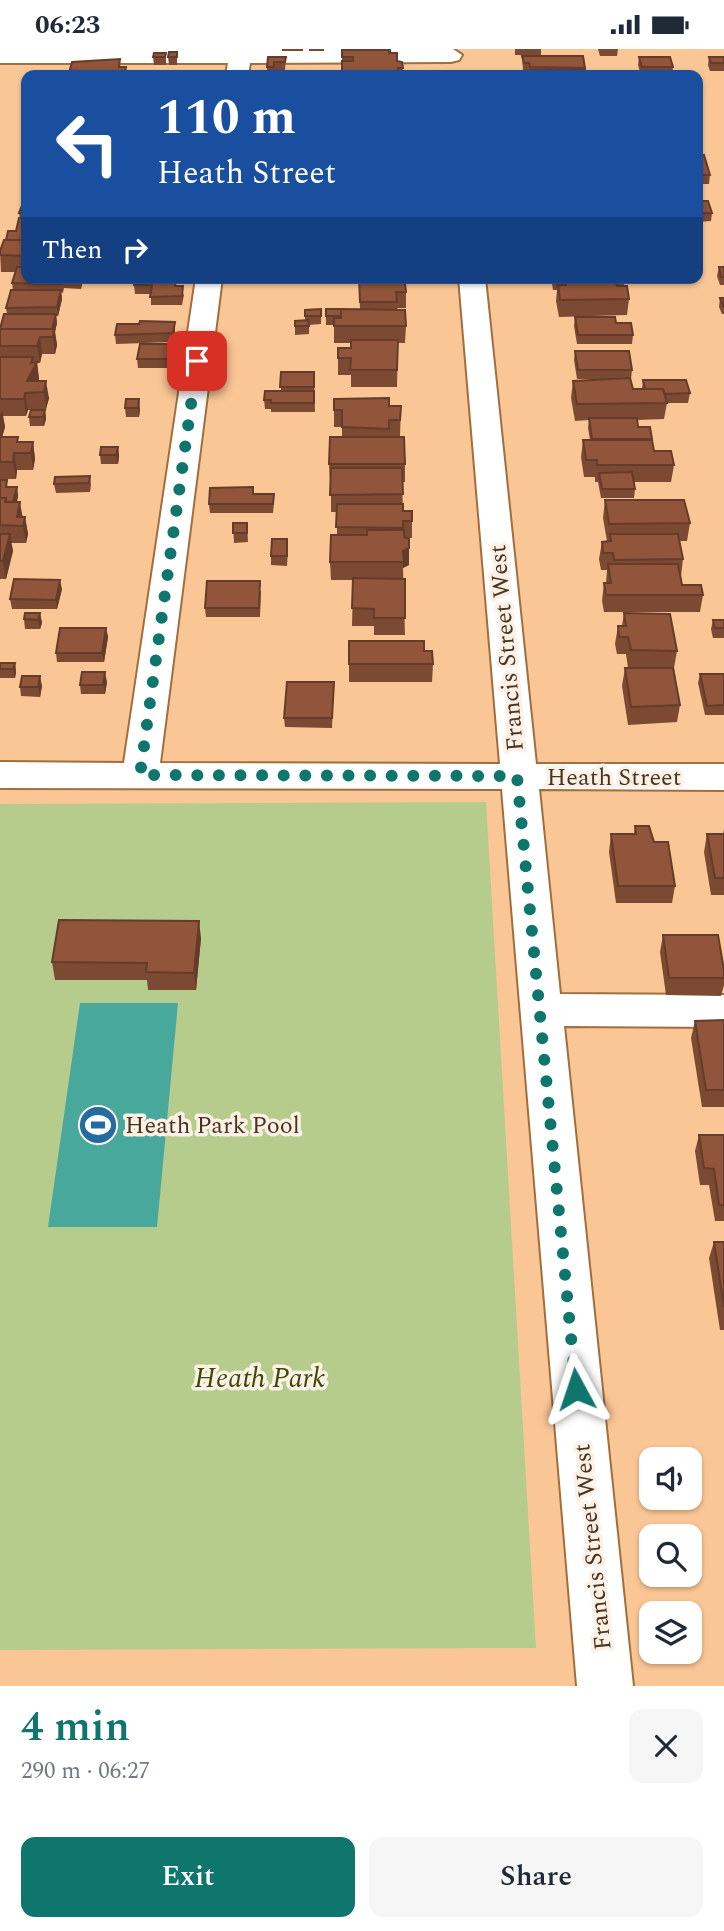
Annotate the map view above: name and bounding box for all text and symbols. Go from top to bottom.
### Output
text: 06:23 [35,5,100,45]
text: 110 m [157,81,296,156]
icon: left [42,98,133,189]
text: Heath Street [157,149,336,198]
text: Then [42,230,102,270]
icon: right [116,231,154,269]
pin [167,331,227,391]
icon: arrive [178,342,216,380]
street label: Francis Street West [480,543,534,753]
street label: Heath Street [547,760,681,796]
sports icon: Heath Park Pool [77,1104,119,1146]
place label: Heath Park Pool [125,1108,300,1144]
position arrow [539,1352,613,1426]
park label: Heath Park [195,1357,325,1400]
street label: Francis Street West [564,1442,622,1652]
map controls [639,1447,702,1664]
button: sound [639,1447,702,1510]
button: search [639,1524,702,1587]
button: layers [639,1601,702,1664]
text: 4 min [21,1696,130,1759]
button: close [629,1709,703,1783]
text: 290 m · 06:27 [21,1754,150,1789]
button: Exit [21,1837,355,1917]
button: Share [369,1837,703,1917]

